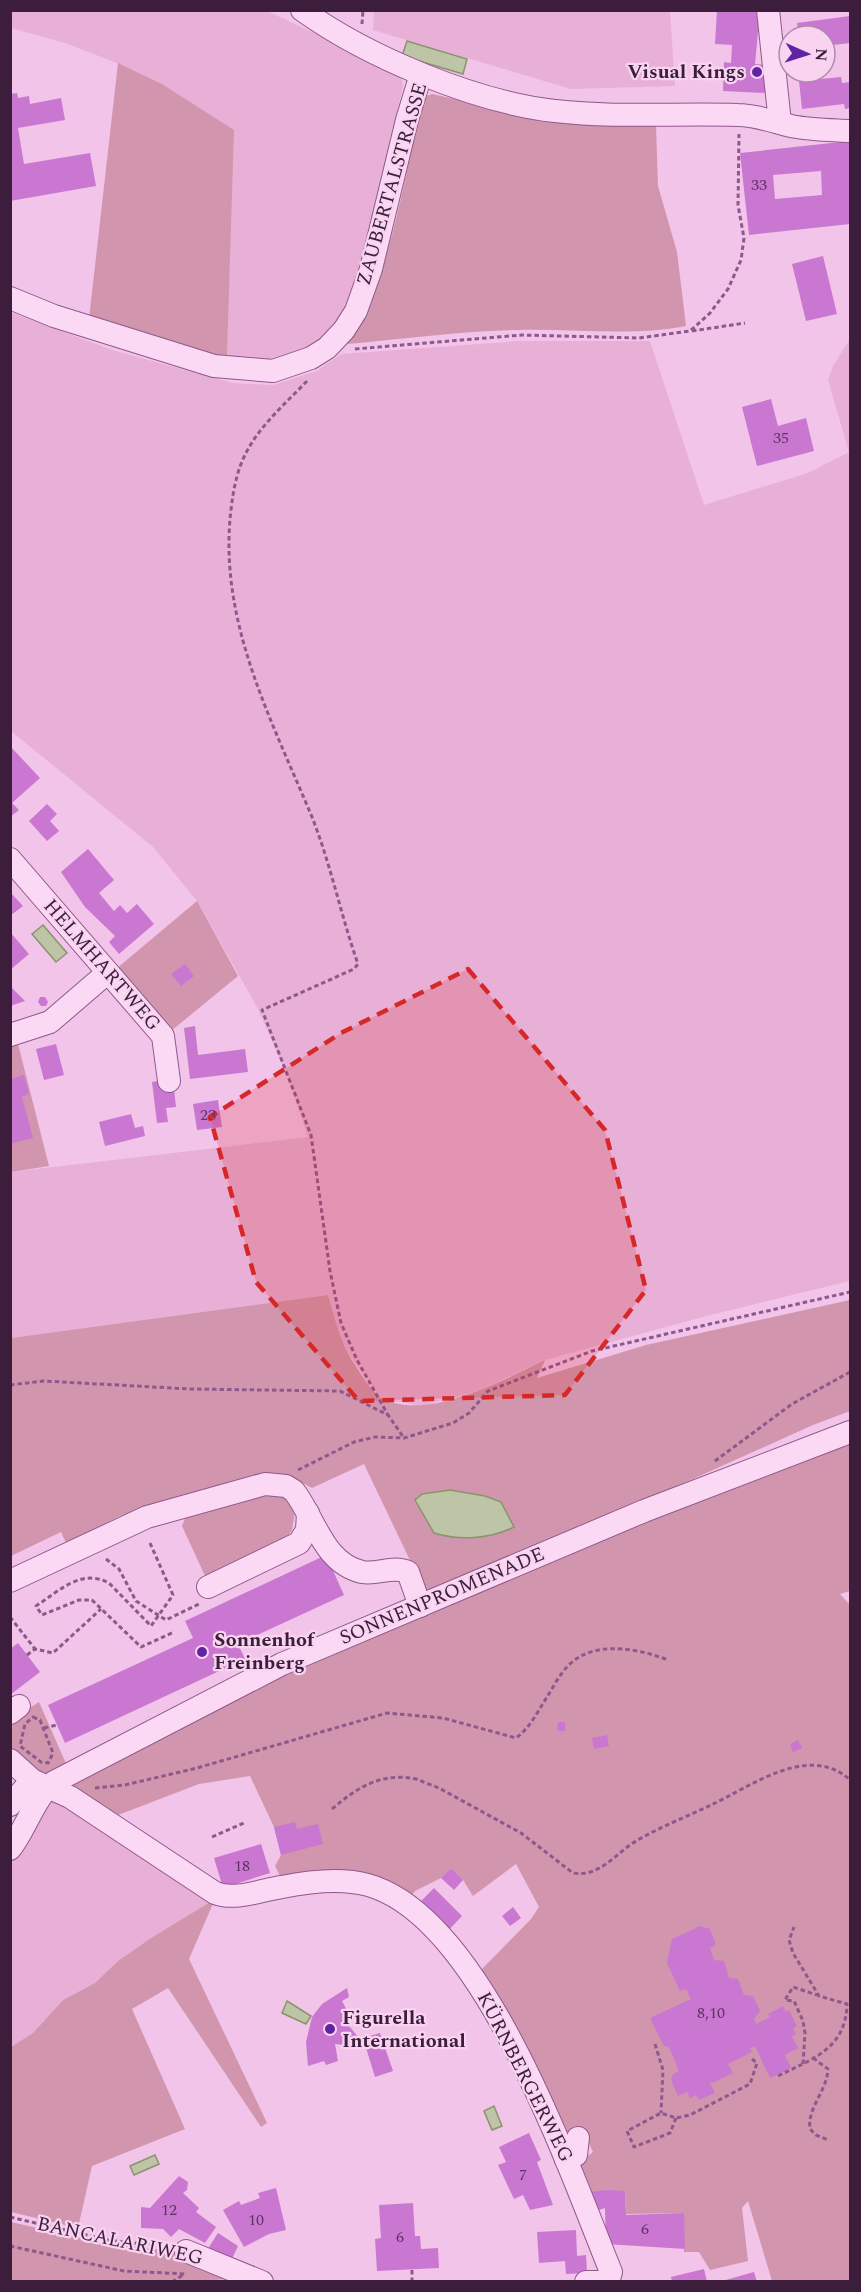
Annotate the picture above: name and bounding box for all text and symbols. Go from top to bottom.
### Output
north arrow [777,24,837,84]
text: N [809,48,833,62]
place label: Visual Kings [627,57,745,87]
marker: Visual Kings [750,65,764,79]
street label: ZAUBERTALSTRASSE [349,79,435,289]
house number: 33 [751,173,767,197]
house number: 35 [773,426,789,450]
street label: HELMHARTWEG [36,892,168,1038]
house number: 23 [200,1103,216,1127]
street label: SONNENPROMENADE [335,1539,549,1653]
place label: Sonnenhof Freinberg [214,1625,316,1678]
marker: Sonnenhof Freinberg [195,1645,209,1659]
house number: 18 [234,1854,250,1878]
street label: KÜRNBERGERWEG [469,1987,581,2167]
house number: 8,10 [697,2001,725,2025]
place label: Figurella International [342,2003,466,2056]
marker: Figurella International [323,2022,337,2036]
house number: 7 [519,2163,527,2187]
house number: 12 [161,2198,177,2222]
house number: 10 [248,2208,264,2232]
street label: BANCALARIWEG [34,2209,206,2273]
house number: 6 [641,2217,649,2241]
house number: 6 [396,2225,404,2249]

